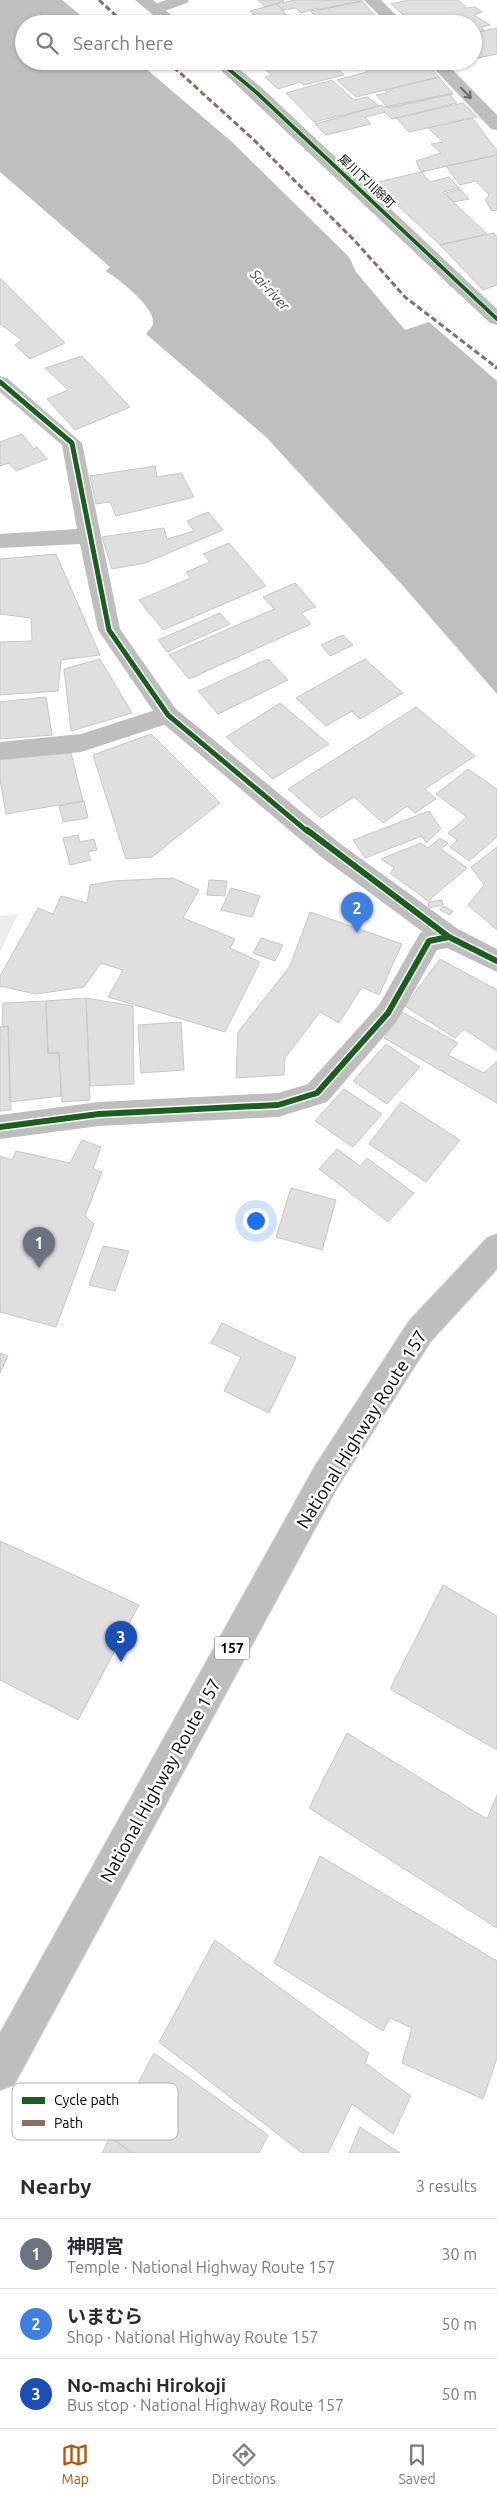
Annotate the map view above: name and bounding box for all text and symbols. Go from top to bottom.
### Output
search box [15,15,482,70]
icon: search [33,29,61,57]
text: Search here [73,32,173,54]
one-way arrow [460,87,472,99]
street label: 犀川下川除町 [336,152,398,210]
water label: Sai-river [246,265,293,314]
pin: 2 [341,892,373,933]
your location [243,1208,269,1234]
pin: 1 [23,1227,55,1268]
street label: National Highway Route 157 [292,1326,430,1532]
pin: 3 [105,1621,137,1662]
road number: 157 [214,1636,250,1660]
street label: National Highway Route 157 [96,1675,224,1885]
legend [12,2083,178,2140]
text: Cycle path [54,2092,119,2108]
text: Path [54,2115,83,2131]
text: Nearby [20,2174,91,2198]
text: 3 results [416,2177,477,2195]
text: 神明宮 [67,2235,124,2257]
text: 1 [31,2245,41,2263]
text: 30 m [441,2245,477,2263]
text: Temple · National Highway Route 157 [67,2258,335,2276]
text: いまむら [67,2305,143,2327]
text: 2 [31,2315,41,2333]
text: 50 m [441,2315,477,2333]
text: Shop · National Highway Route 157 [67,2328,319,2346]
text: No-machi Hirokoji [67,2374,226,2396]
text: 3 [31,2385,41,2403]
text: 50 m [441,2385,477,2403]
text: Bus stop · National Highway Route 157 [67,2396,344,2414]
tab: Map [61,2441,89,2487]
tab: Directions [212,2441,276,2487]
tab: Saved [398,2441,436,2487]

